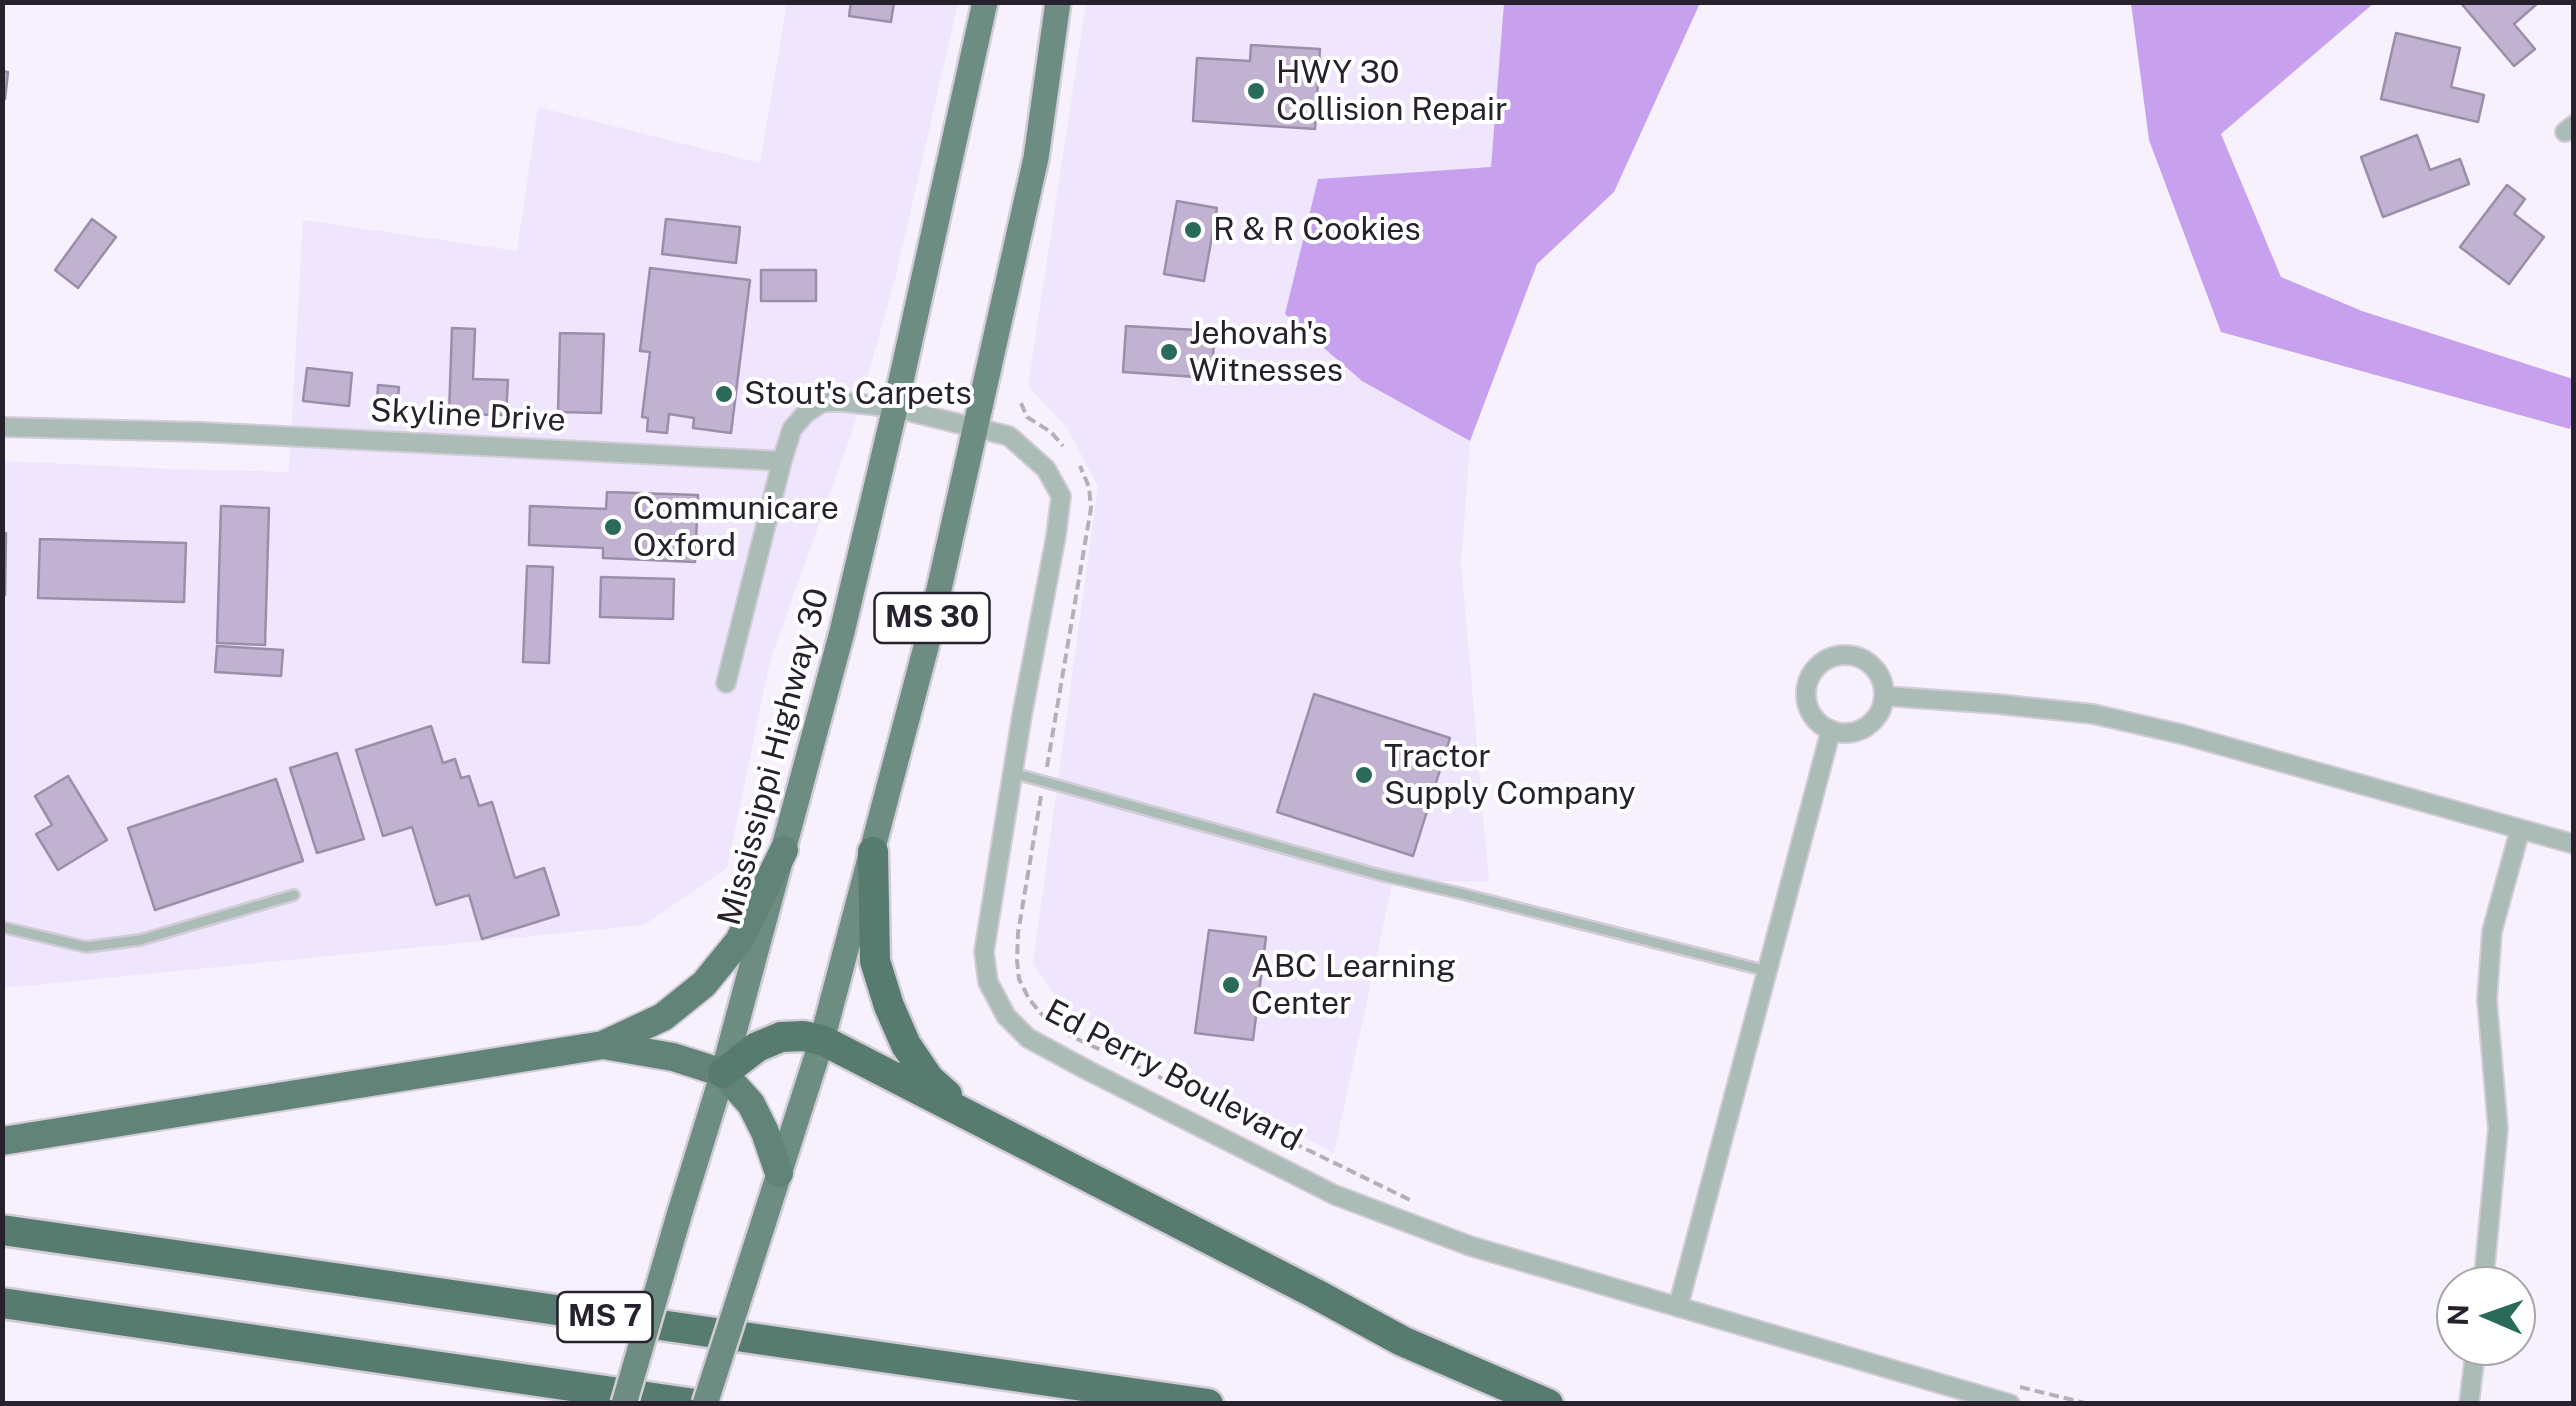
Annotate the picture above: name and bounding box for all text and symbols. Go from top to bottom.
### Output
place label: HWY 30 Collision Repair [1276,54,1508,129]
marker: HWY 30 Collision Repair [1245,80,1267,102]
place label: R & R Cookies [1213,211,1421,249]
marker: R & R Cookies [1182,219,1204,241]
place label: Jehovah's Witnesses [1189,315,1343,390]
marker: Jehovah's Witnesses [1158,341,1180,363]
place label: Stout's Carpets [744,375,972,413]
marker: Stout's Carpets [713,383,735,405]
street label: Skyline Drive [369,392,567,440]
place label: Communicare Oxford [633,490,839,565]
marker: Communicare Oxford [602,516,624,538]
street label: Mississippi Highway 30 [711,584,837,930]
road number: MS 30 [874,593,990,643]
place label: Tractor Supply Company [1384,738,1636,813]
marker: Tractor Supply Company [1353,764,1375,786]
place label: ABC Learning Center [1251,948,1456,1023]
marker: ABC Learning Center [1220,974,1242,996]
street label: Ed Perry Boulevard [1038,992,1308,1160]
north arrow [2436,1266,2536,1366]
road number: MS 7 [558,1292,652,1342]
text: N [2441,1303,2474,1327]

